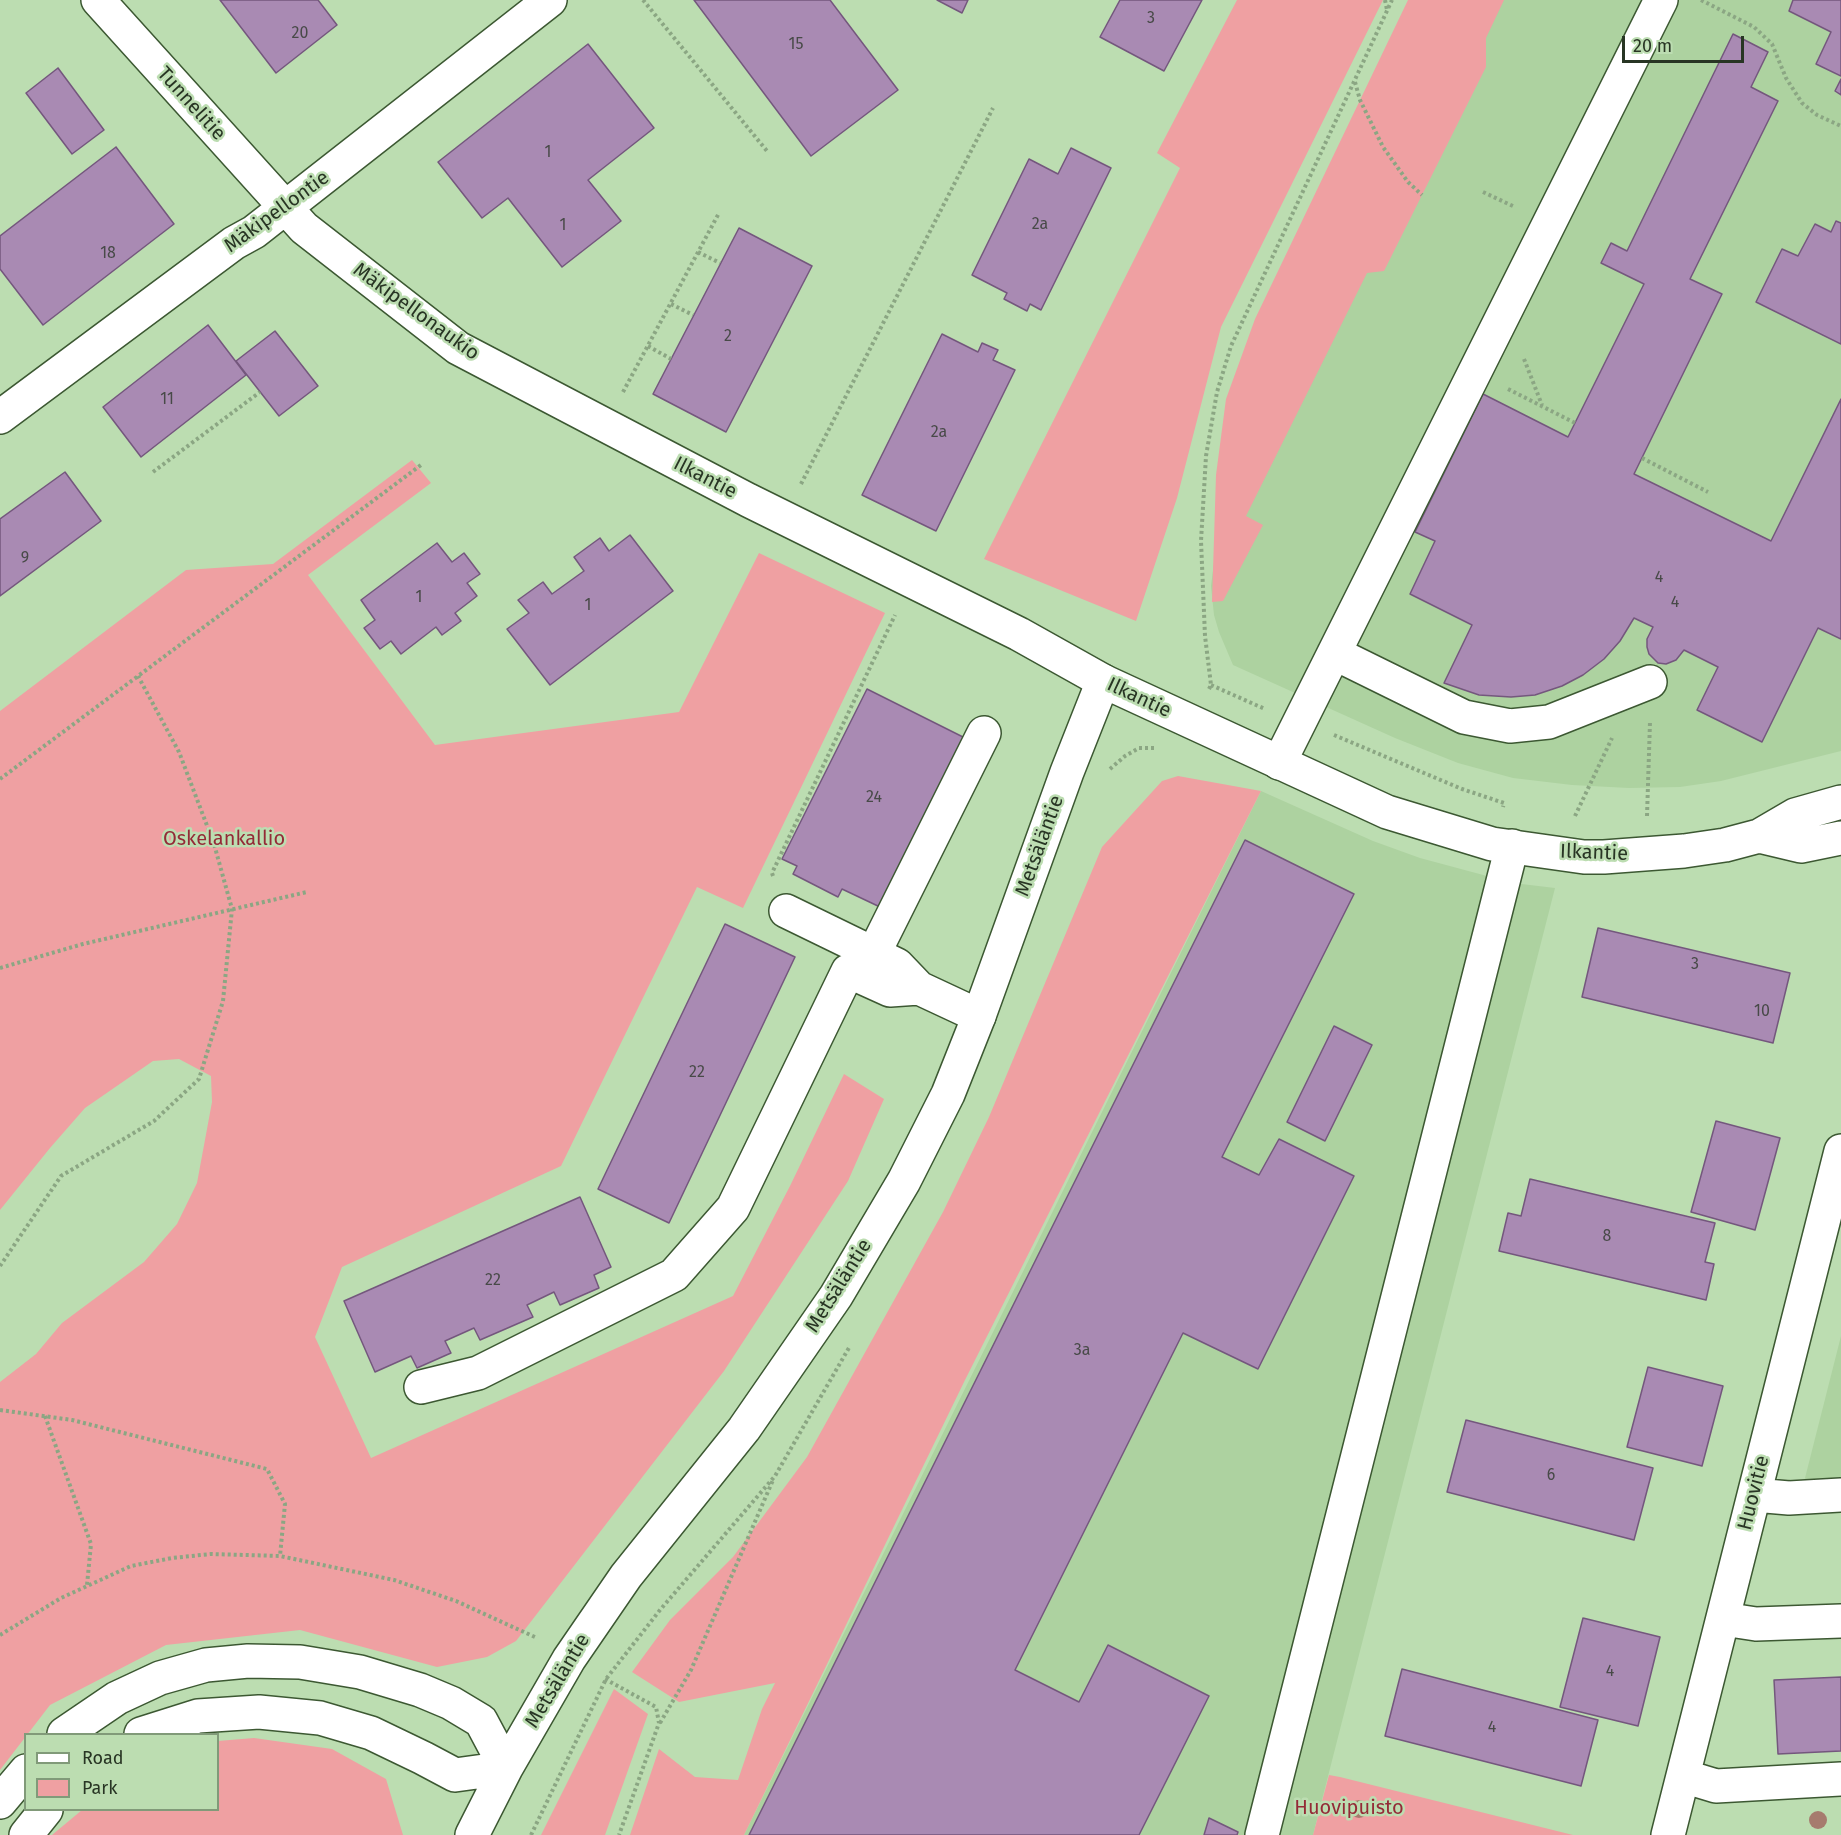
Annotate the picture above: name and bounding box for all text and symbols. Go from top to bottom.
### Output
house number: 3 [1147,9,1155,29]
house number: 20 [292,24,308,44]
scale bar [1625,24,1746,62]
house number: 15 [789,35,803,55]
text: 20 m [1633,35,1672,57]
street label: Tunnelitie [152,62,230,146]
house number: 1 [545,143,551,163]
street label: Mäkipellontie [220,166,334,258]
house number: 2a [1032,215,1048,235]
house number: 1 [560,216,566,236]
house number: 18 [100,244,116,264]
street label: Mäkipellonaukio [348,258,484,366]
house number: 2 [724,327,732,347]
house number: 11 [160,390,174,410]
house number: 2a [931,423,947,443]
street label: Ilkantie [669,452,741,504]
house number: 9 [21,549,29,569]
house number: 4 [1655,568,1663,588]
house number: 1 [416,588,422,608]
house number: 4 [1671,593,1679,613]
house number: 1 [585,596,591,616]
street label: Ilkantie [1103,673,1175,723]
house number: 24 [866,788,882,808]
street label: Metsäläntie [1011,792,1069,900]
park label: Oskelankallio [163,827,285,851]
street label: Ilkantie [1560,840,1628,866]
house number: 3 [1691,955,1699,975]
house number: 10 [1754,1002,1770,1022]
house number: 22 [689,1063,705,1083]
house number: 8 [1603,1227,1611,1247]
street label: Metsäläntie [801,1235,877,1337]
house number: 22 [485,1271,501,1291]
house number: 3a [1074,1341,1090,1361]
street label: Huovitie [1733,1453,1775,1533]
house number: 6 [1547,1466,1555,1486]
street label: Metsäläntie [521,1630,595,1732]
house number: 4 [1606,1662,1614,1682]
house number: 4 [1488,1718,1496,1738]
legend [24,1733,219,1811]
text: Road [82,1747,124,1769]
text: Park [82,1777,117,1799]
park label: Huovipuisto [1294,1796,1404,1820]

